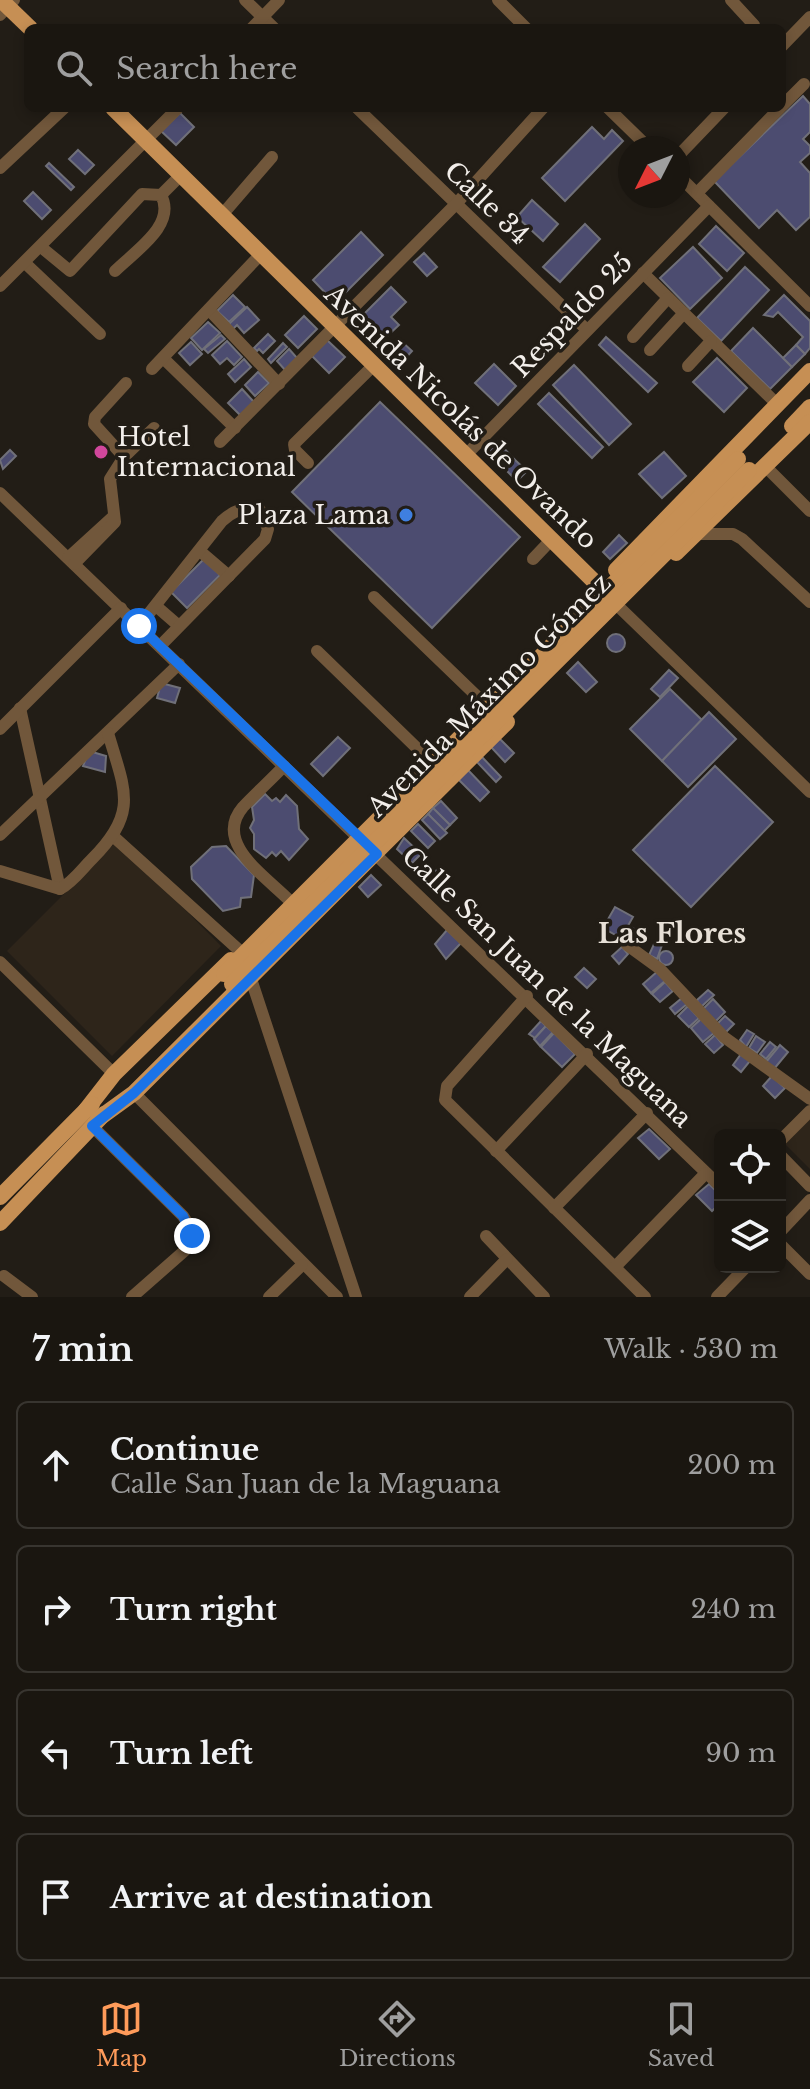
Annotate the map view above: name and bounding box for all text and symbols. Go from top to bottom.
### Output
search box [24,24,786,112]
icon: search [52,46,96,90]
text: Search here [116,50,297,87]
north arrow [618,136,690,208]
street label: Calle 34 [438,155,536,251]
street label: Respaldo 25 [505,246,639,384]
street label: Avenida Nicolás de Ovando [317,277,604,556]
place label: Hotel Internacional [117,421,296,483]
marker: Hotel Internacional [92,443,110,461]
place label: Plaza Lama [238,499,391,531]
marker: Plaza Lama [397,506,415,524]
street label: Avenida Máximo Gómez [360,567,617,824]
route start [121,608,157,644]
street label: Calle San Juan de la Maguana [395,840,699,1135]
district label: Las Flores [598,916,746,951]
map controls [714,1129,786,1273]
button: locate [714,1129,786,1201]
button: layers [714,1201,786,1273]
route end [174,1218,210,1254]
text: 7 min [32,1328,133,1370]
text: Walk · 530 m [604,1333,778,1365]
text: Continue [110,1431,259,1468]
icon: ahead [34,1443,78,1487]
text: 200 m [687,1449,776,1481]
text: Calle San Juan de la Maguana [110,1468,500,1500]
icon: right [34,1587,78,1631]
text: Turn right [110,1591,277,1628]
text: 240 m [691,1593,776,1625]
icon: left [34,1731,78,1775]
text: Turn left [110,1735,253,1772]
text: 90 m [705,1737,776,1769]
icon: arrive [34,1875,78,1919]
text: Arrive at destination [110,1879,433,1916]
tab: Map [96,1997,147,2072]
tab: Directions [339,1997,456,2072]
tab: Saved [648,1997,714,2072]

